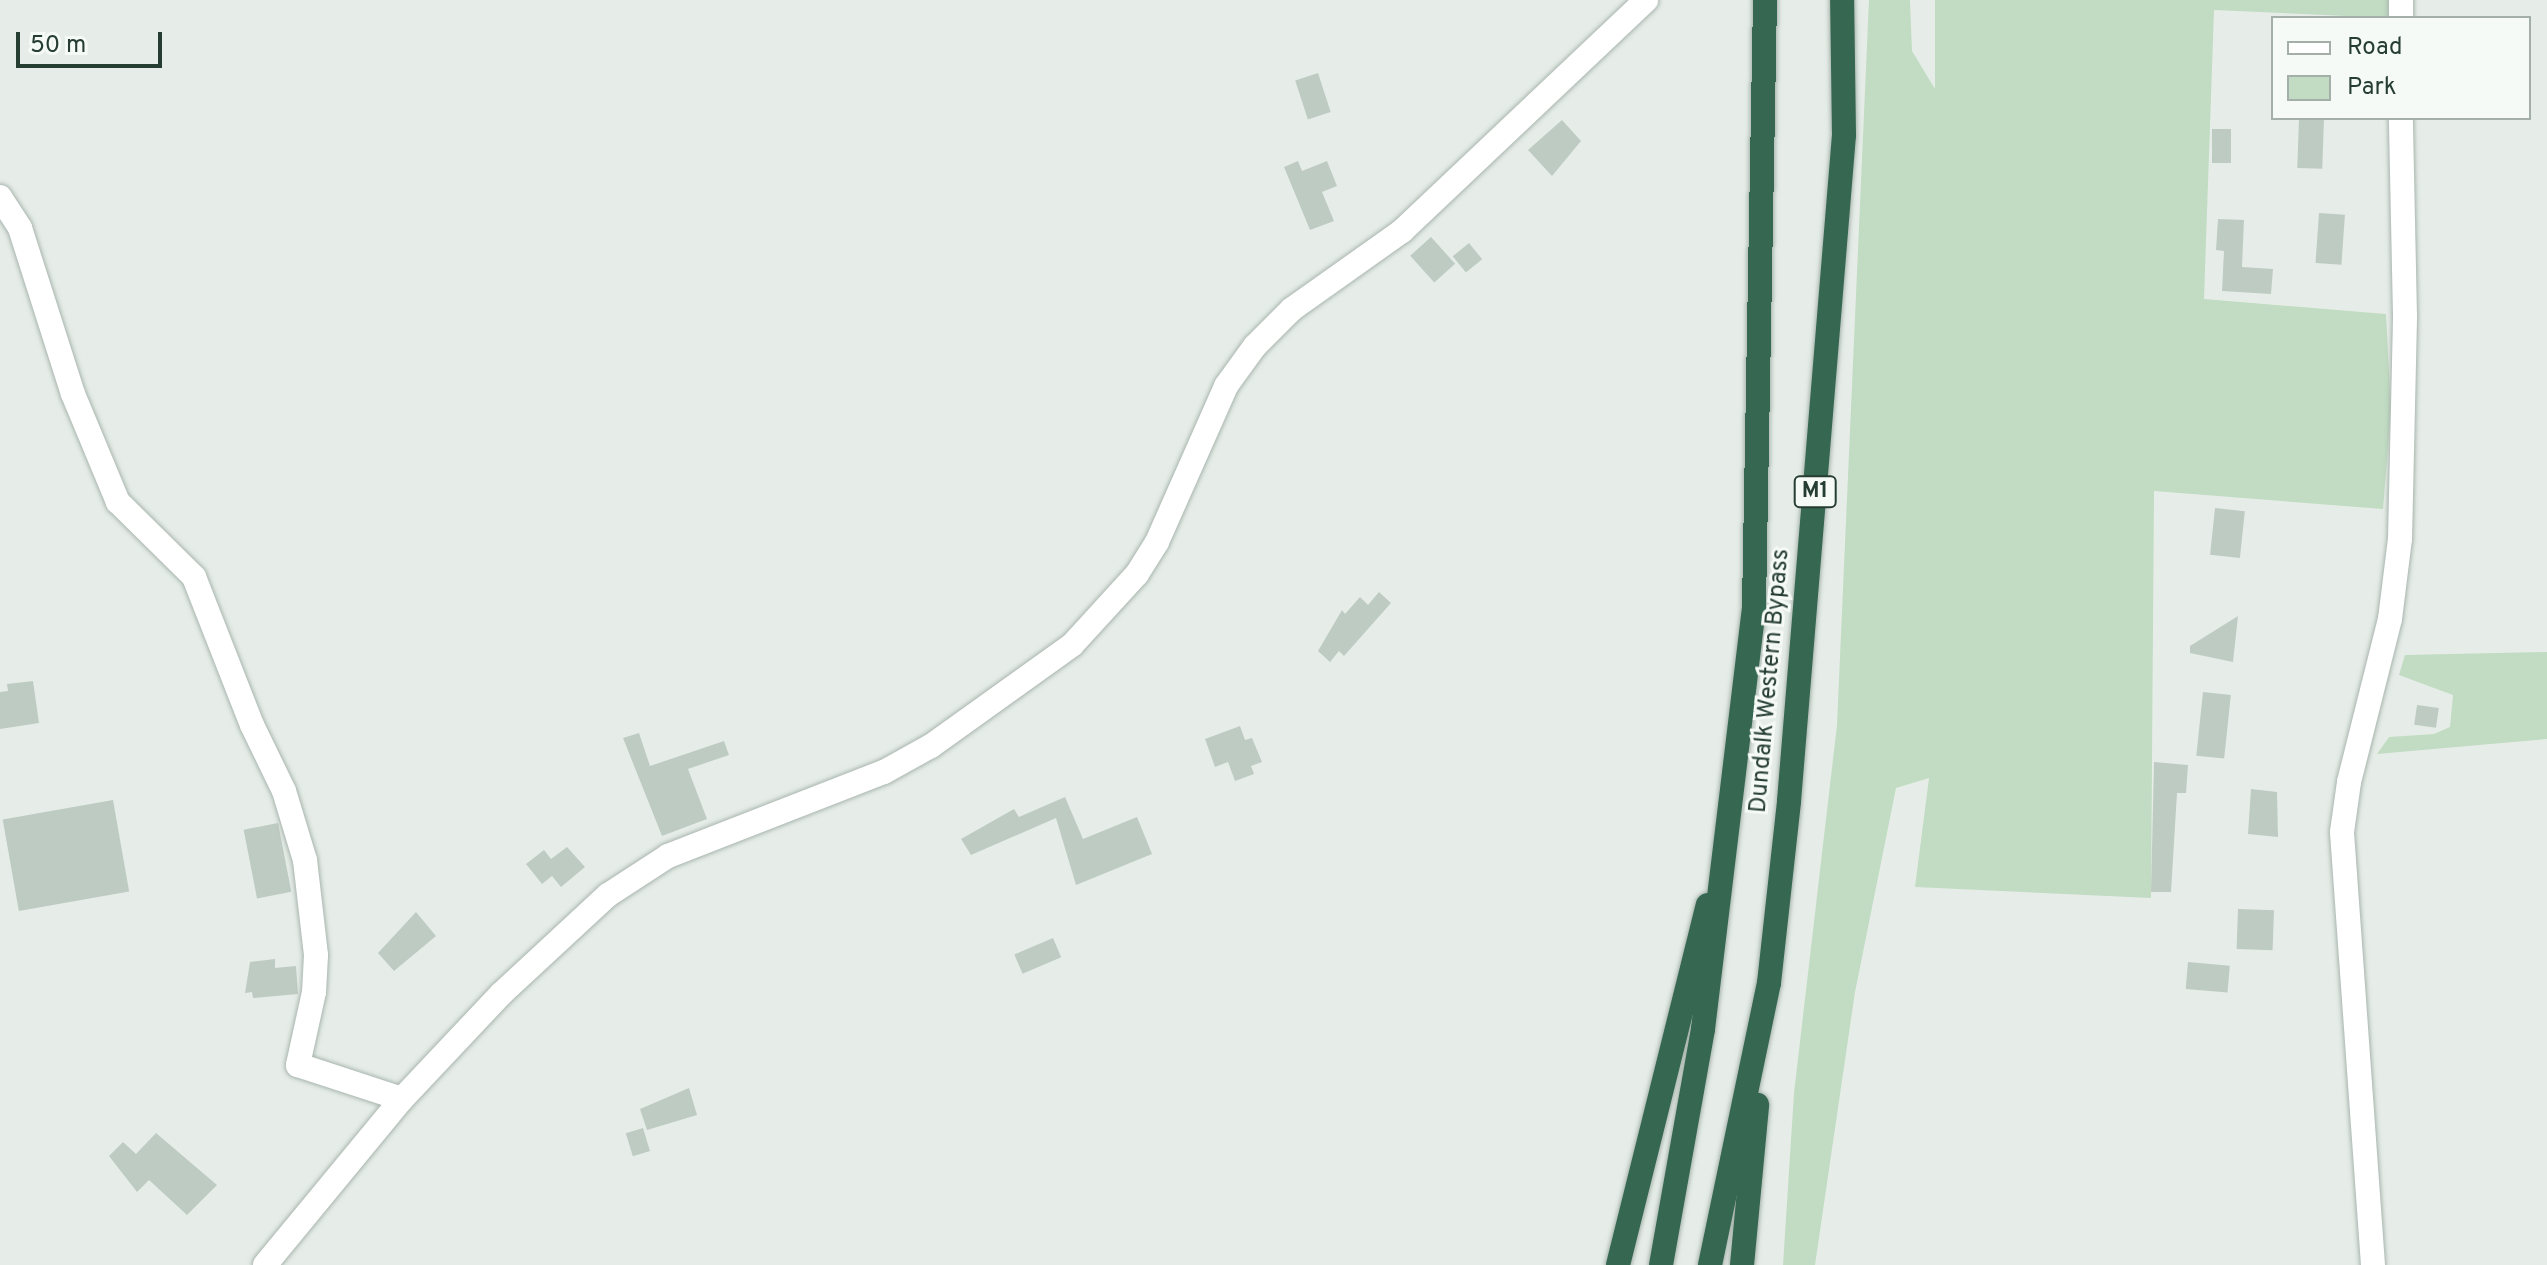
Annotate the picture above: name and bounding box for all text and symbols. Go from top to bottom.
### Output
scale bar [20,16,166,66]
legend [2271,16,2531,120]
text: 50 m [30,31,86,61]
text: Road [2347,33,2403,63]
text: Park [2347,73,2397,103]
road number: M1 [1793,474,1837,510]
street label: Dundalk Western Bypass [1745,548,1797,814]

